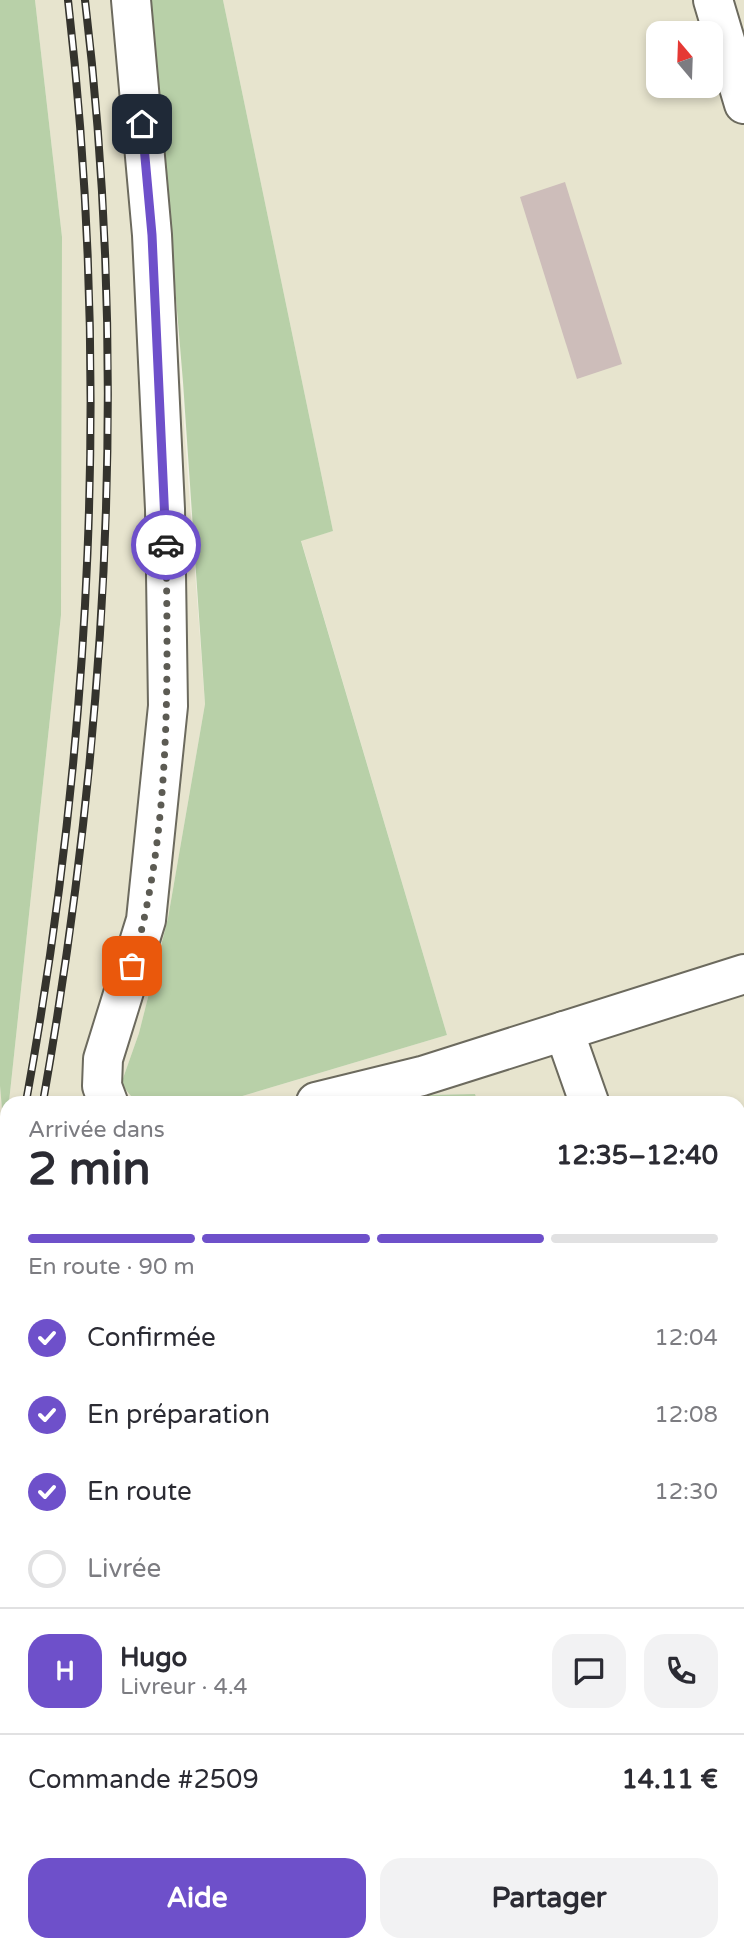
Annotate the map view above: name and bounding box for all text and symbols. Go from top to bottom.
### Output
north arrow [646,21,723,98]
map controls [646,21,723,98]
pin [112,94,172,154]
icon: home [123,105,161,143]
courier [131,510,201,580]
icon: car [147,526,185,564]
pin [102,936,162,996]
icon: bag [113,947,151,985]
text: Arrivée dans [28,1116,165,1144]
text: 12:35–12:40 [556,1140,718,1171]
text: 2 min [28,1142,151,1197]
text: En route · 90 m [28,1253,195,1281]
icon: check [28,1319,66,1357]
text: Confirmée [87,1322,216,1353]
text: 12:04 [654,1324,718,1352]
icon: check [28,1396,66,1434]
text: En préparation [87,1399,270,1430]
text: 12:08 [654,1401,718,1429]
icon: check [28,1473,66,1511]
text: En route [87,1476,192,1507]
text: 12:30 [654,1478,718,1506]
text: Livrée [87,1553,161,1584]
button: chat [552,1634,626,1708]
button: phone [644,1634,718,1708]
text: Hugo [120,1642,187,1673]
text: H [55,1656,75,1687]
text: Livreur · 4.4 [120,1673,248,1701]
text: Commande #2509 [28,1764,259,1795]
text: 14.11 € [621,1764,718,1795]
button: Aide [28,1858,366,1938]
button: Partager [380,1858,718,1938]

